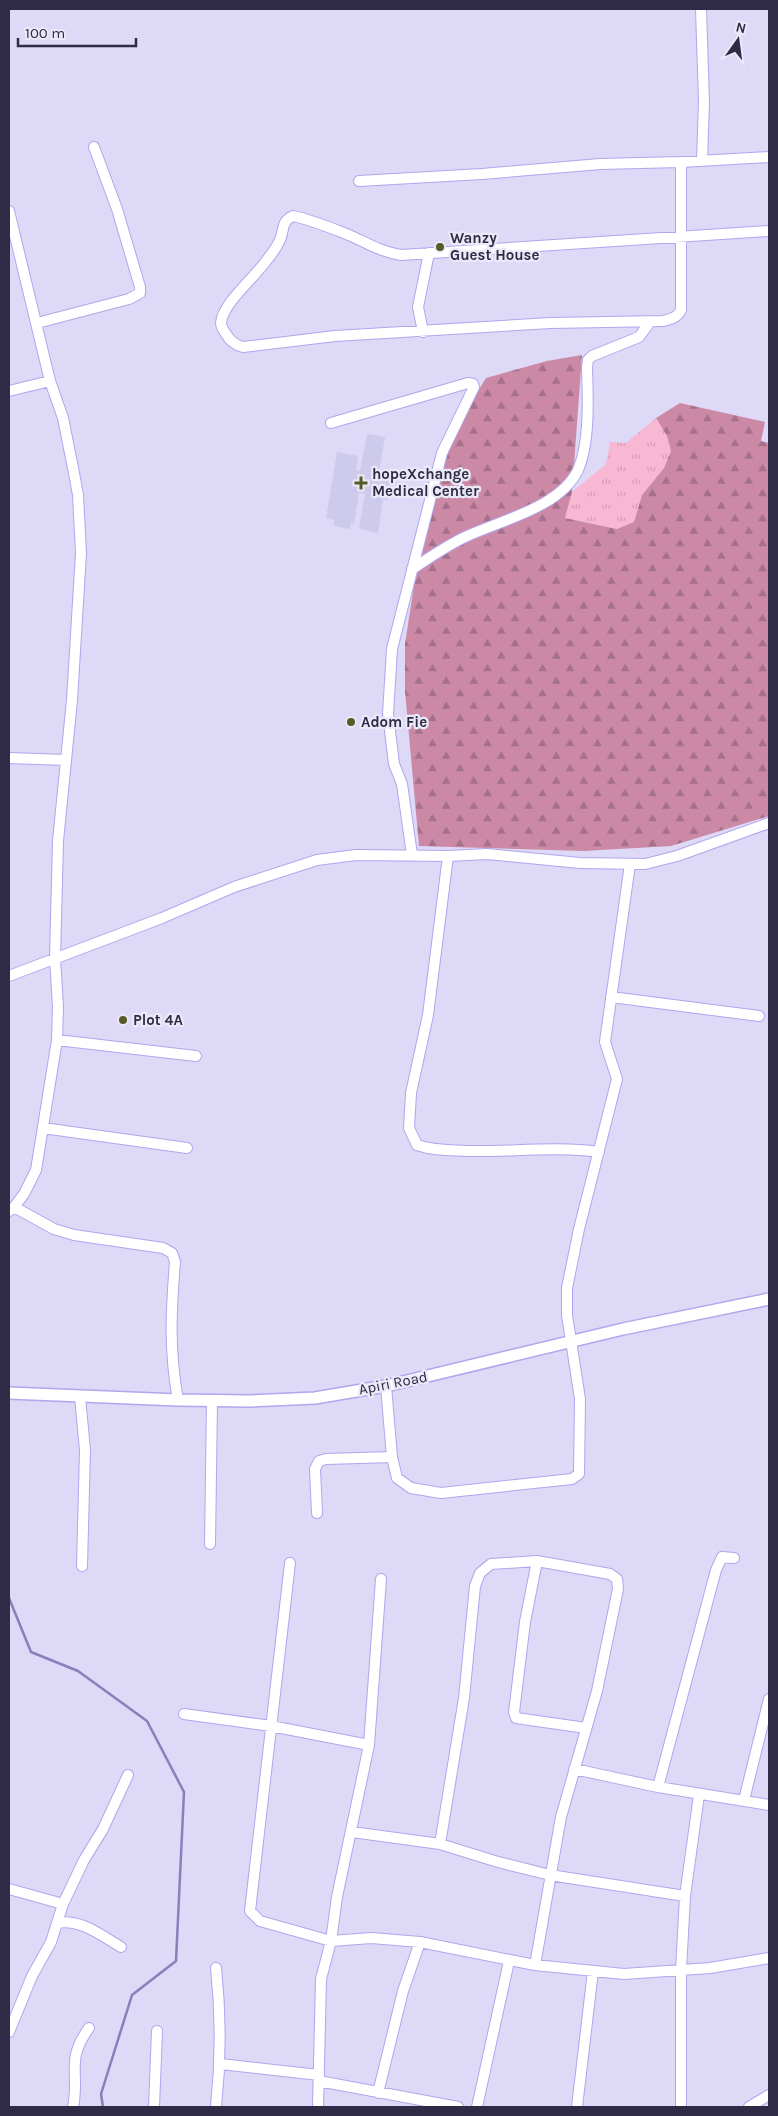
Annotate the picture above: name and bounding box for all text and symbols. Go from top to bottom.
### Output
scale bar [18,15,135,47]
north arrow [713,15,763,65]
text: N [734,18,748,37]
text: 100 m [25,24,65,42]
place label: Wanzy Guest House [450,229,540,264]
marker: Wanzy Guest House [434,241,446,253]
place label: hopeXchange Medical Center [372,465,479,500]
marker: hopeXchange Medical Center [354,476,368,490]
place label: Adom Fie [361,713,427,731]
marker: Adom Fie [345,716,357,728]
place label: Plot 4A [133,1011,183,1029]
marker: Plot 4A [117,1014,129,1026]
street label: Apiri Road [357,1368,429,1398]

